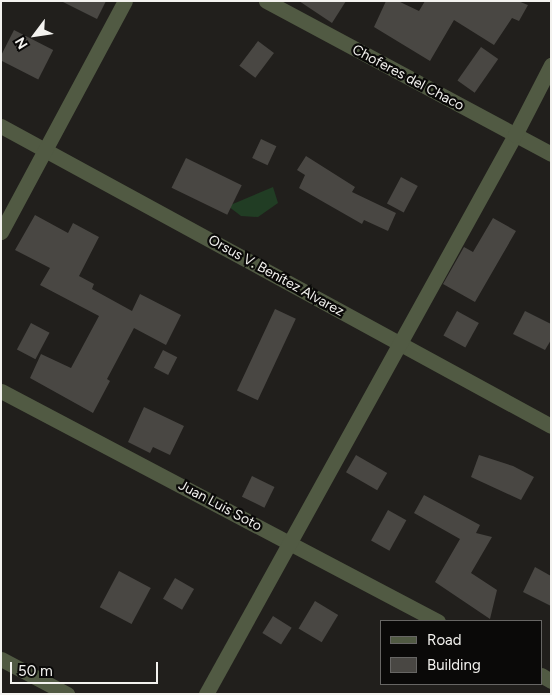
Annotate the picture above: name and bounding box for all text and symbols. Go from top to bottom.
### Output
north arrow [10,10,60,60]
text: N [12,34,32,52]
street label: Choferes del Chaco [349,41,467,115]
street label: Orsus V. Benítez Alvarez [205,232,347,320]
street label: Juan Luis Soto [176,477,264,535]
legend [380,620,542,685]
text: Road [427,631,462,649]
scale bar [12,652,160,684]
text: Building [427,656,481,674]
text: 50 m [18,662,53,680]

